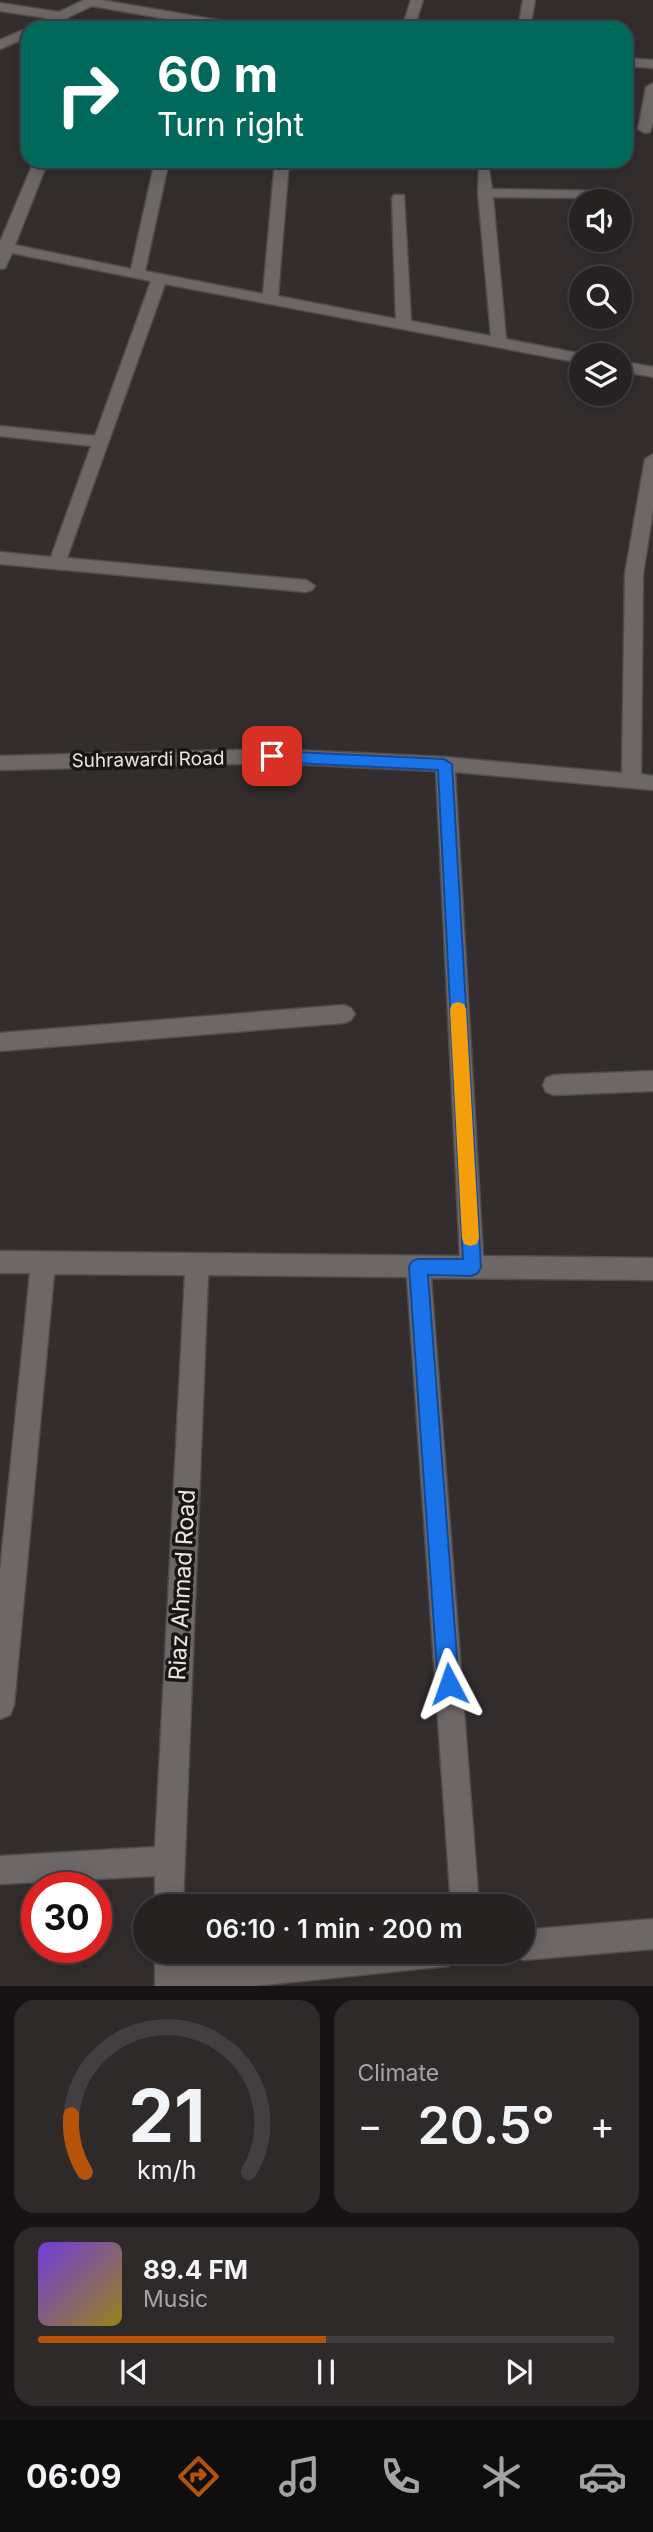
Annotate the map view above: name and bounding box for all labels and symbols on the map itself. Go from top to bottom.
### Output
pin [242,726,302,786]
street label: Suhrawardi Road [71,747,225,772]
street label: Riaz Ahmad Road [163,1489,201,1681]
position arrow [412,1647,486,1721]
speed limit sign: 30 [21,1872,112,1963]

